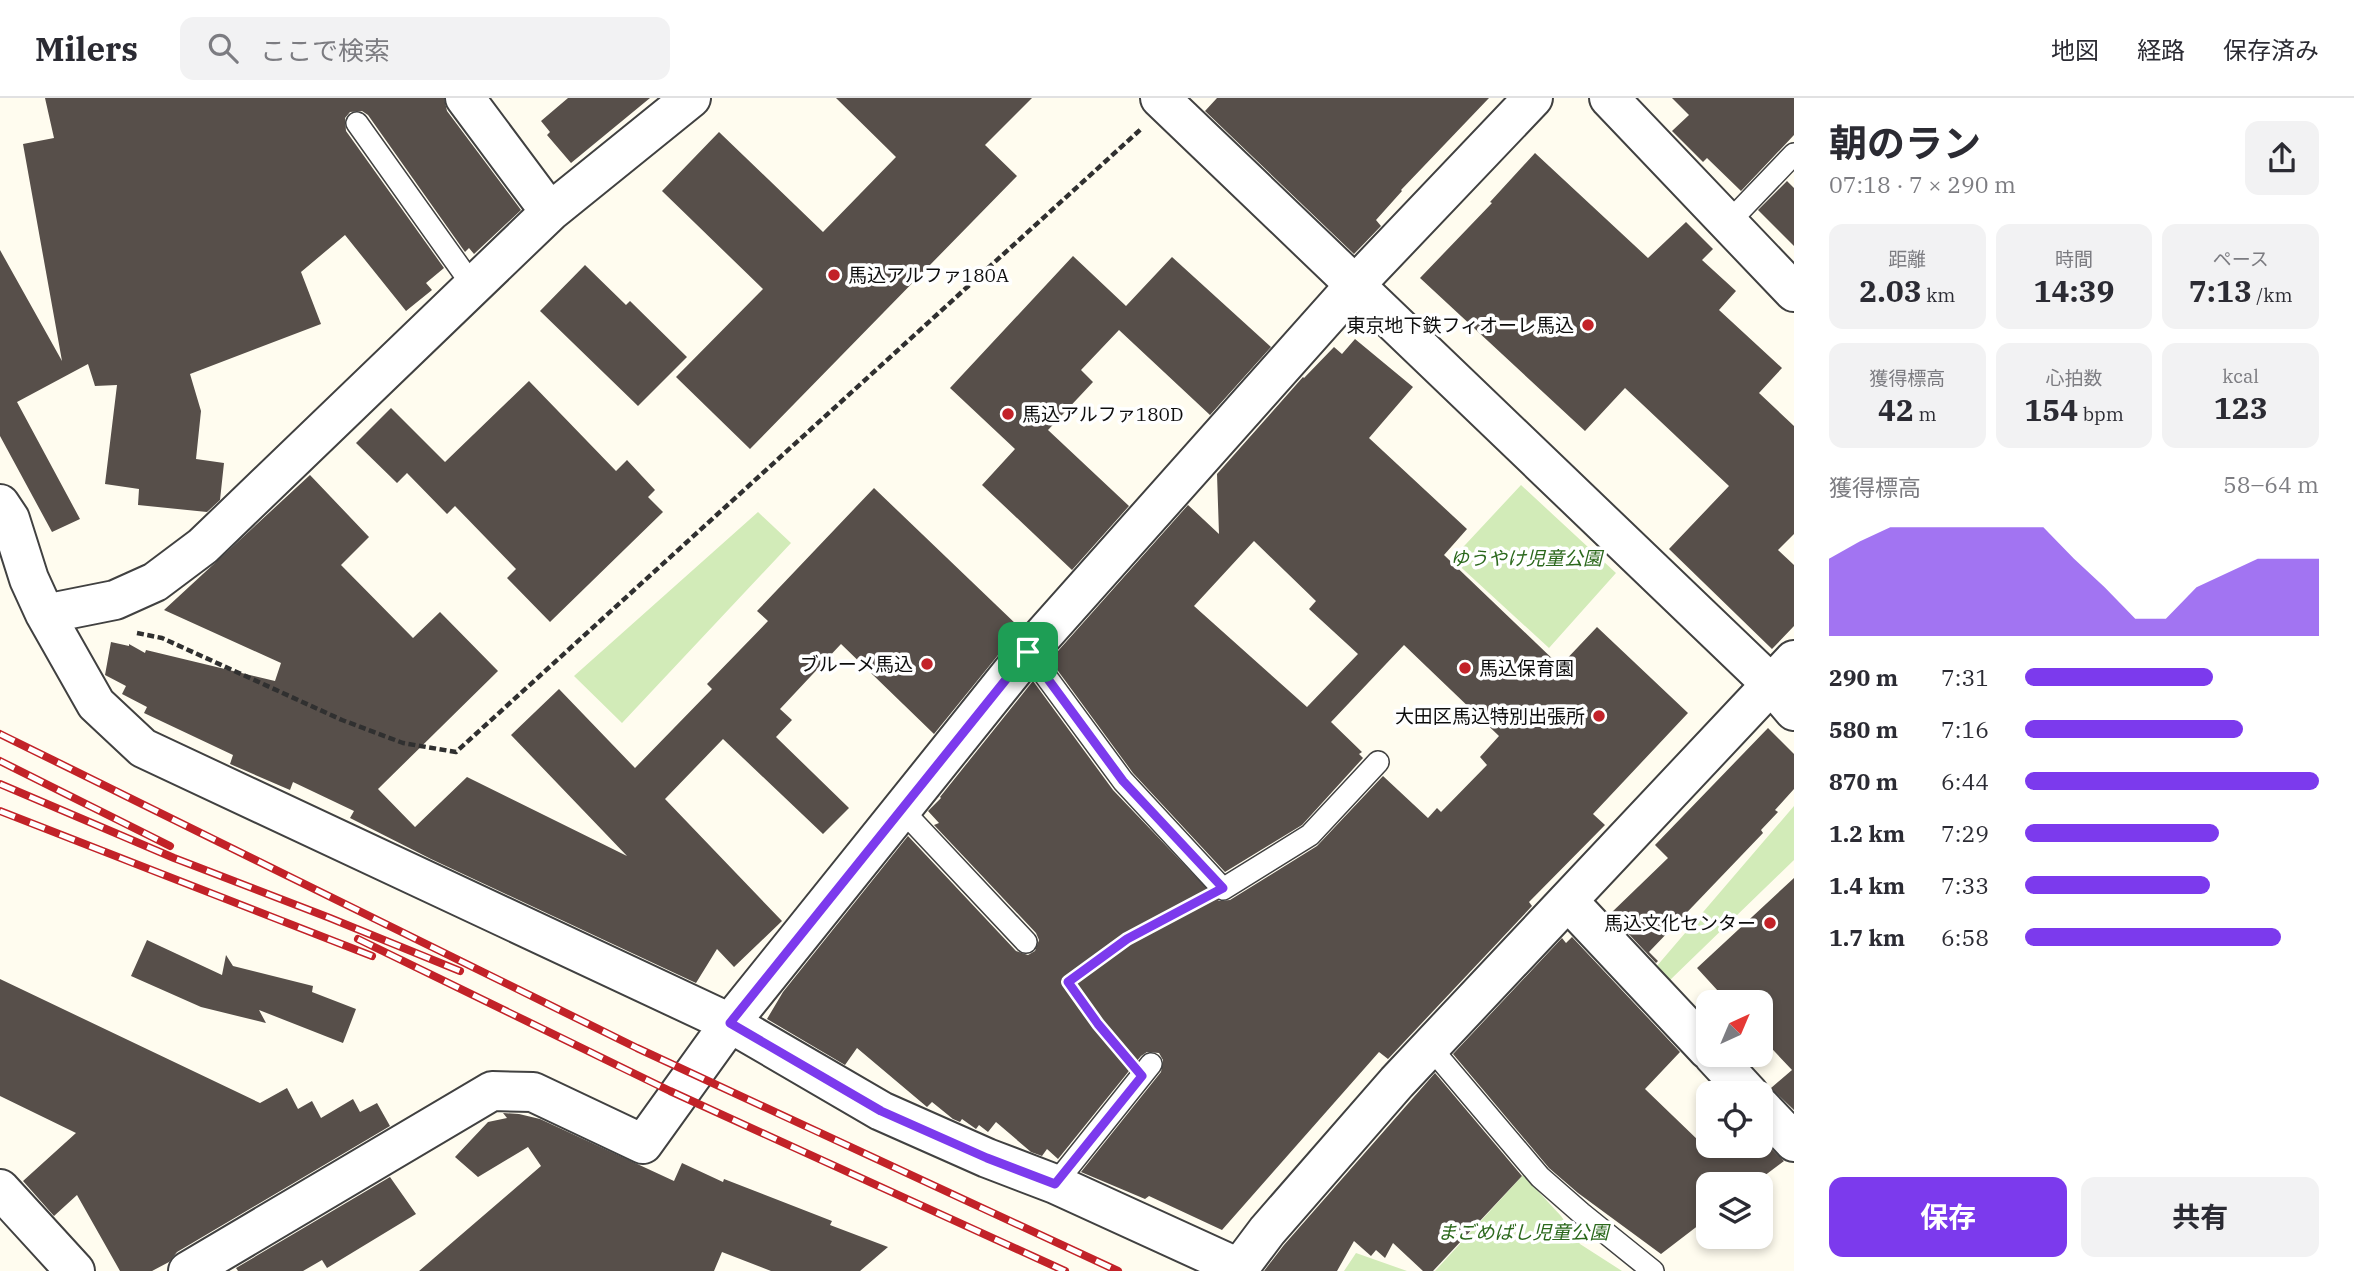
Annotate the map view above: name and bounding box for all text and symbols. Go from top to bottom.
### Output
search box [180,17,670,80]
text: Milers [35,27,138,70]
icon: search [204,29,242,67]
text: ここで検索 [260,33,390,67]
text: 地図 [2051,34,2099,66]
text: 経路 [2137,34,2185,66]
text: 保存済み [2223,34,2319,66]
text: 朝のラン [1829,118,1981,167]
button: share [2245,121,2319,195]
text: 07:18 · 7 × 290 m [1829,169,2016,199]
text: 距離 [1888,247,1926,271]
text: 時間 [2055,247,2093,271]
text: ペース [2213,247,2269,271]
place label: 馬込アルファ180A [848,263,1009,287]
marker: 馬込アルファ180A [826,267,842,283]
text: 2.03 [1859,271,1922,310]
text: 14:39 [2033,271,2115,310]
text: 7:13 [2189,271,2252,310]
text: km [1922,283,1955,307]
text: /km [2252,283,2293,307]
place label: 東京地下鉄フィオーレ馬込 [1346,313,1574,337]
marker: 東京地下鉄フィオーレ馬込 [1580,317,1596,333]
text: kcal [2222,364,2259,388]
text: 獲得標高 [1869,366,1945,390]
text: 心拍数 [2045,366,2103,390]
text: 123 [2214,388,2268,427]
text: 42 [1878,390,1914,429]
text: 154 [2024,390,2078,429]
place label: 馬込アルファ180D [1022,402,1183,426]
text: m [1914,402,1937,426]
text: bpm [2078,402,2124,426]
marker: 馬込アルファ180D [1000,406,1016,422]
text: 58–64 m [2223,469,2319,499]
text: 獲得標高 [1829,472,1921,502]
park label: ゆうやけ児童公園 [1450,546,1605,570]
pin [998,622,1058,682]
icon: arrive [1009,633,1047,671]
place label: ブルーメ馬込 [800,652,913,676]
marker: ブルーメ馬込 [919,656,935,672]
place label: 馬込保育園 [1479,656,1574,680]
marker: 馬込保育園 [1457,660,1473,676]
text: 290 m [1829,662,1898,692]
text: 7:31 [1941,662,1989,692]
place label: 大田区馬込特別出張所 [1395,704,1585,728]
marker: 大田区馬込特別出張所 [1591,708,1607,724]
text: 580 m [1829,714,1898,744]
text: 7:16 [1941,714,1989,744]
text: 870 m [1829,766,1898,796]
text: 6:44 [1941,766,1989,796]
text: 1.2 km [1829,818,1905,848]
text: 7:29 [1941,818,1989,848]
text: 1.4 km [1829,870,1905,900]
text: 7:33 [1941,870,1989,900]
place label: 馬込文化センター [1604,911,1756,935]
marker: 馬込文化センター [1762,915,1778,931]
text: 1.7 km [1829,922,1905,952]
text: 6:58 [1941,922,1989,952]
north arrow [1696,990,1773,1068]
map controls [1696,990,1773,1249]
button: locate [1696,1081,1773,1158]
button: layers [1696,1172,1773,1249]
button: 保存 [1829,1177,2067,1257]
button: 共有 [2081,1177,2319,1257]
park label: まごめばし児童公園 [1437,1220,1611,1244]

